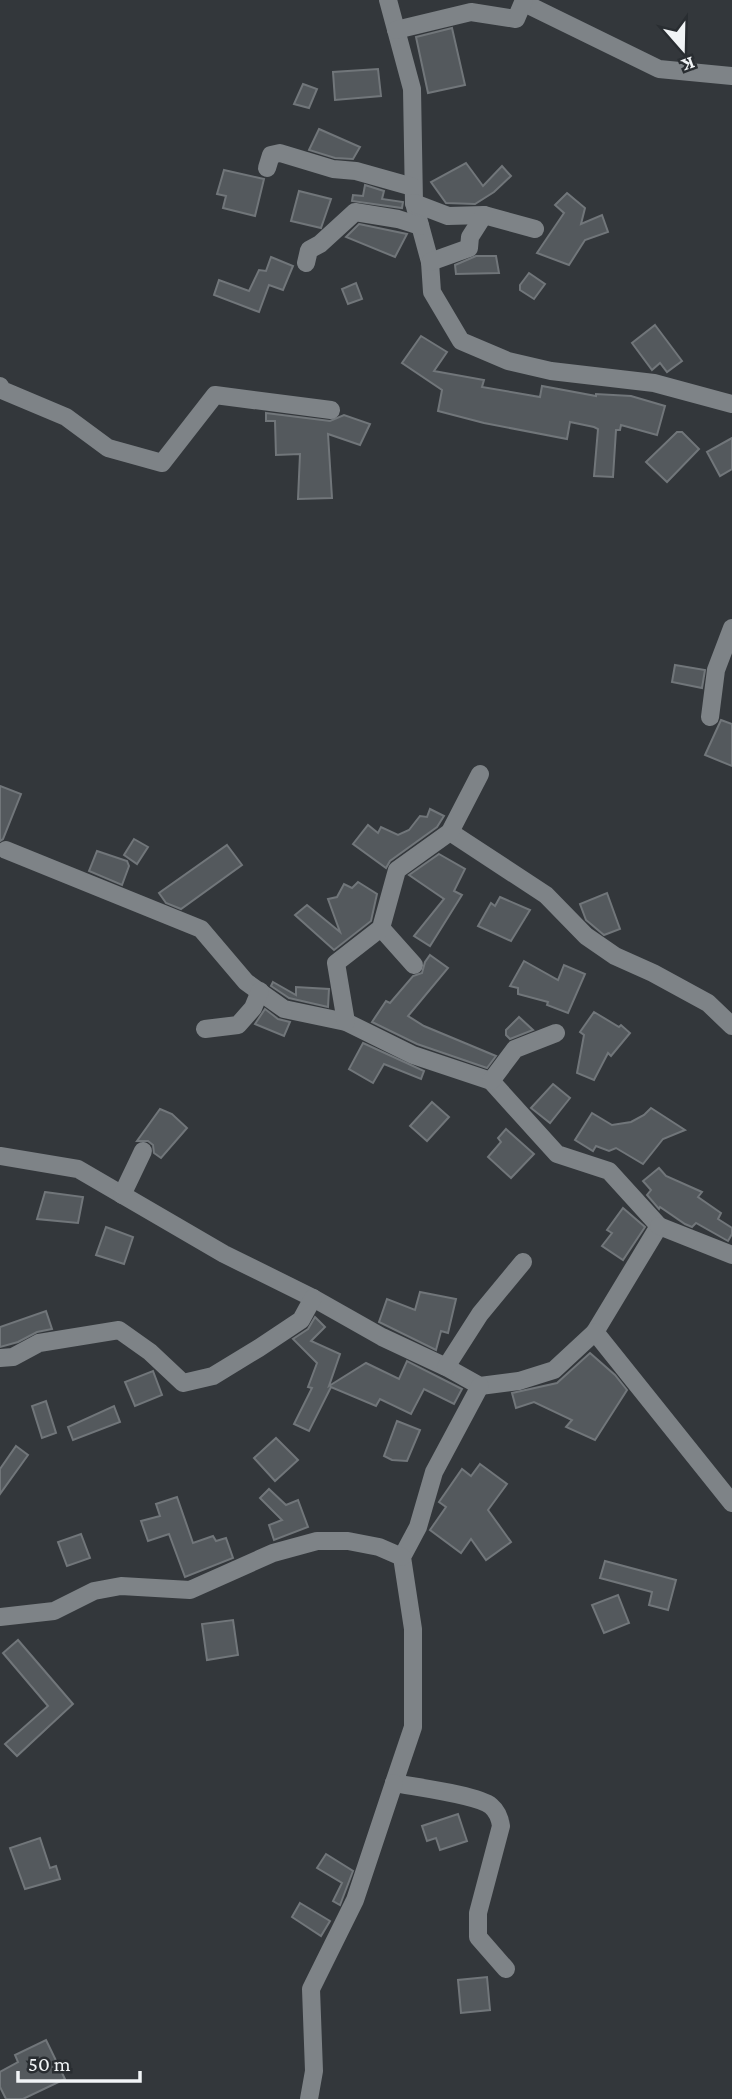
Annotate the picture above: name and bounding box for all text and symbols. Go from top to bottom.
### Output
north arrow [648,14,718,84]
text: K [679,53,698,77]
scale bar [18,2039,140,2084]
text: 50 m [28,2052,71,2076]

